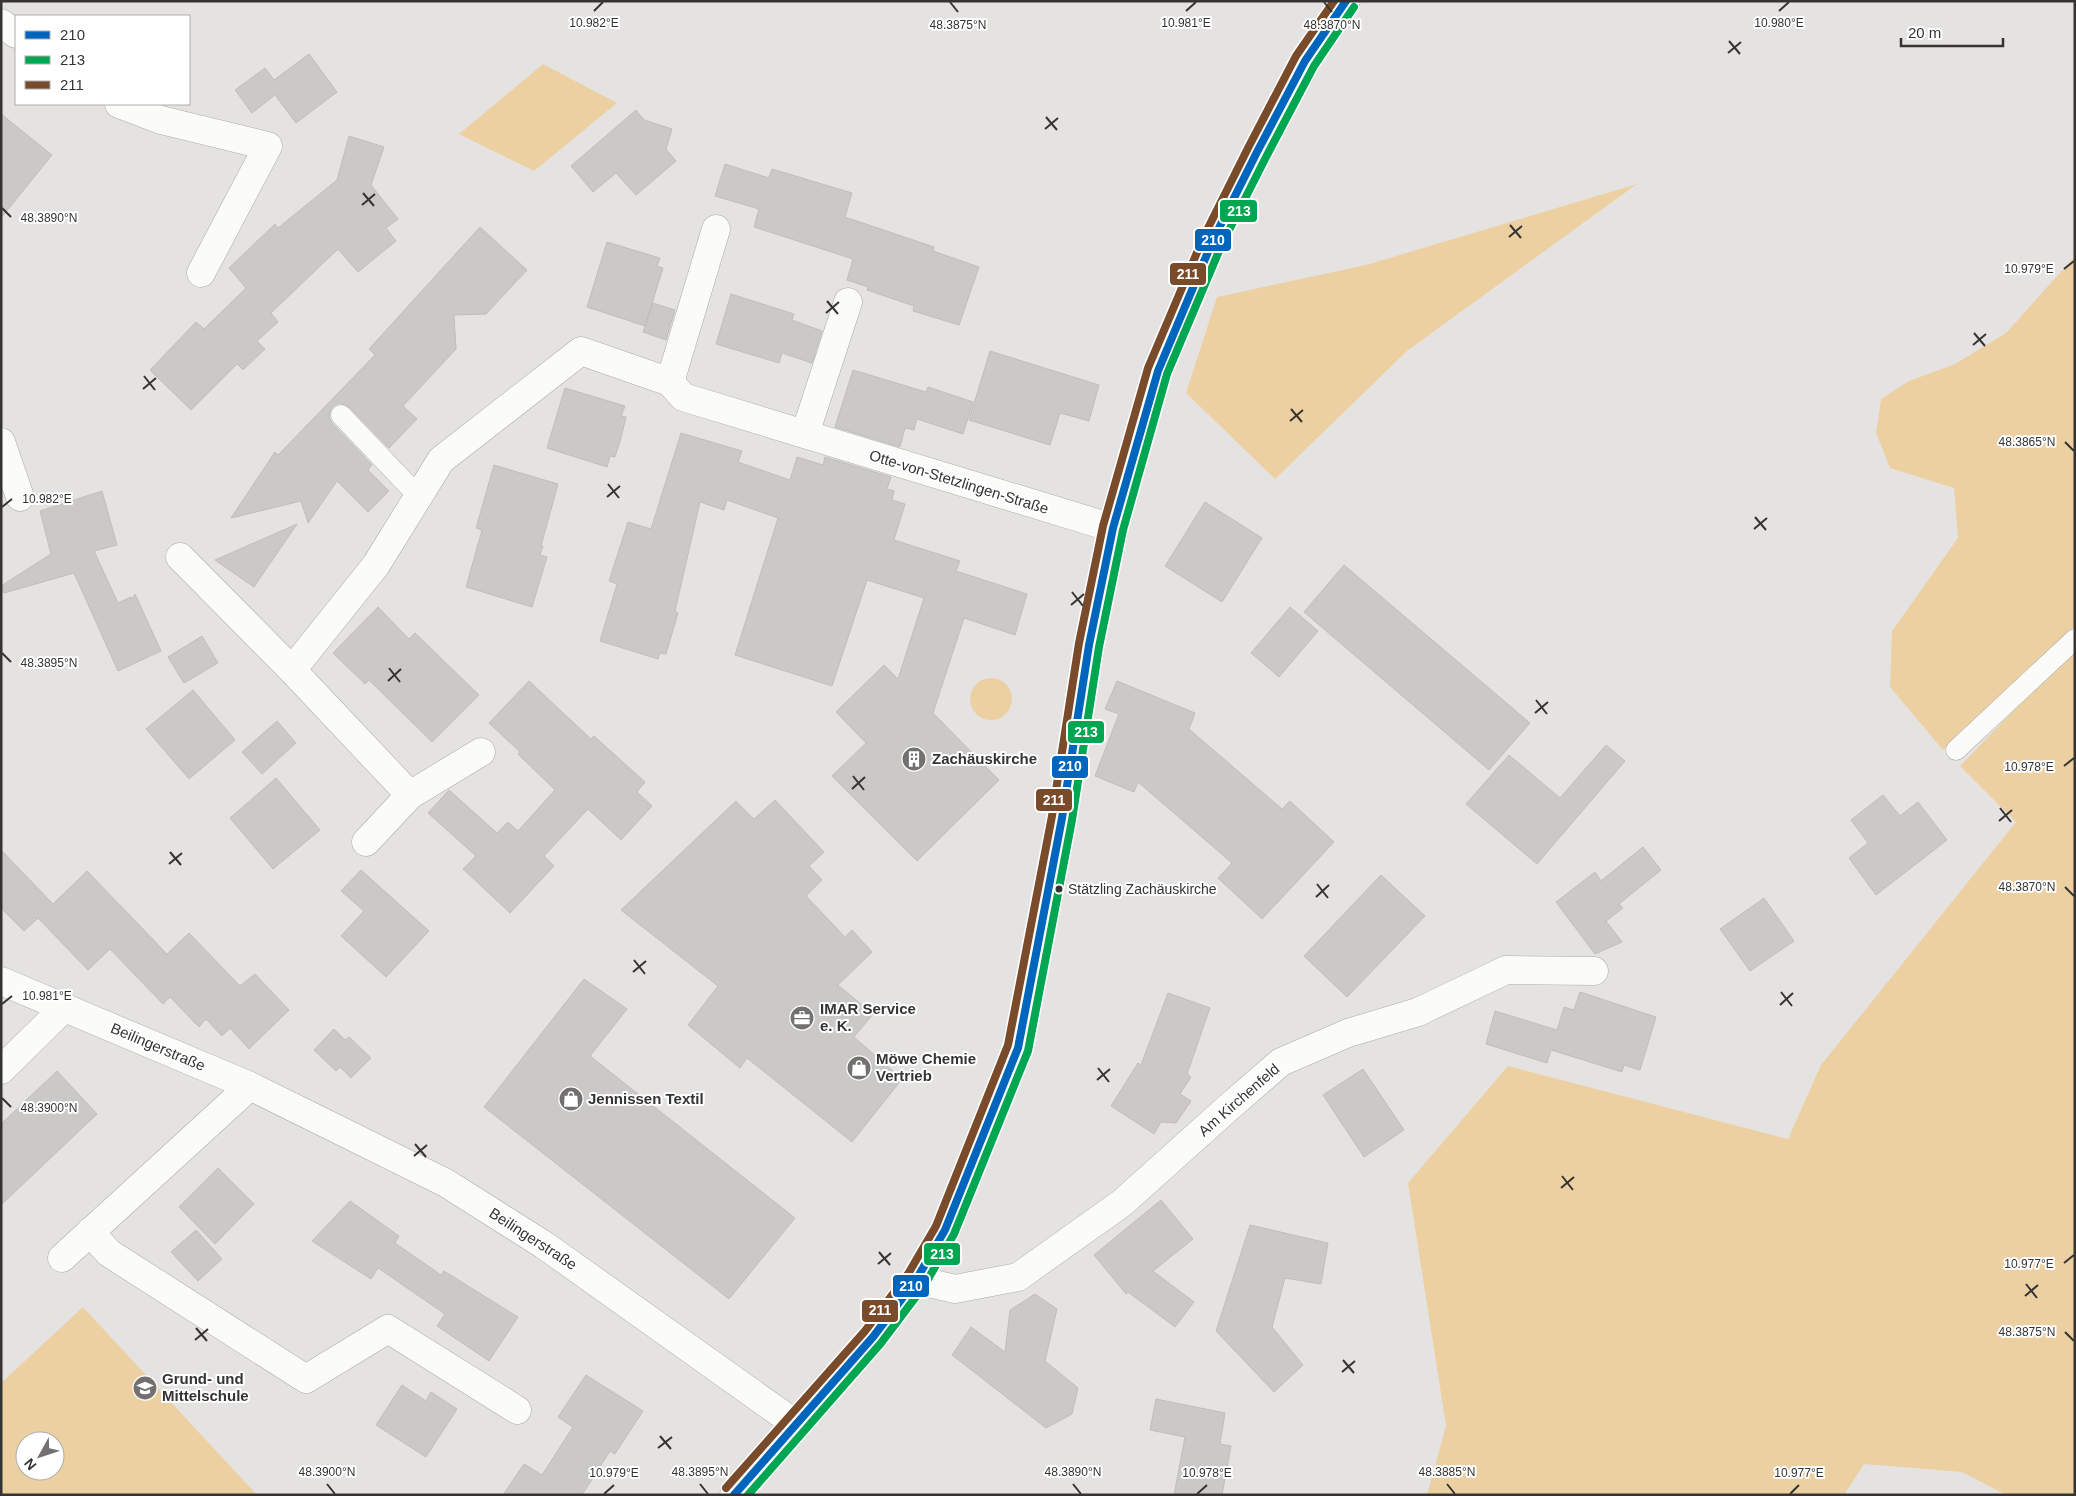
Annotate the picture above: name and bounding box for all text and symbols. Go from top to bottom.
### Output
legend [15,15,190,105]
scale bar [1901,15,2004,47]
text: 10.982°E [569,16,619,30]
text: 10.981°E [1161,16,1211,30]
text: 10.980°E [1754,16,1804,30]
text: 48.3875°N [930,18,986,32]
text: 48.3870°N [1304,18,1360,32]
text: 20 m [1908,24,1941,41]
text: 210 [60,26,85,43]
text: 213 [60,51,85,68]
text: 211 [60,76,84,93]
line badge: 213 [1219,199,1258,223]
text: 213 [1227,203,1251,219]
text: 48.3890°N [21,211,77,225]
line badge: 210 [1194,228,1232,252]
text: 210 [1201,232,1225,248]
line badge: 211 [1169,262,1207,286]
text: 10.979°E [2004,262,2054,276]
text: 211 [1177,266,1200,282]
text: 48.3865°N [1999,435,2055,449]
street label: Otte-von-Stetzlingen-Straße [867,446,1051,517]
text: 10.982°E [22,492,72,506]
text: 48.3895°N [21,656,77,670]
line badge: 213 [1067,720,1105,744]
text: 213 [1074,724,1098,740]
building icon: Zachäuskirche [901,746,927,772]
place label: Zachäuskirche [932,750,1037,767]
line badge: 210 [1051,755,1089,779]
text: 210 [1058,758,1082,774]
text: 10.978°E [2004,760,2054,774]
line badge: 211 [1035,788,1073,812]
text: 211 [1043,792,1066,808]
text: 48.3870°N [1999,880,2055,894]
place label: Stätzling Zachäuskirche [1068,881,1217,897]
marker: Stätzling Zachäuskirche [1054,884,1064,894]
text: 10.981°E [22,989,72,1003]
place label: IMAR Service e. K. [820,1000,916,1034]
office icon: IMAR Service e. K. [789,1005,815,1031]
street label: Beilingerstraße [108,1019,208,1074]
place label: Möwe Chemie Vertrieb [876,1050,976,1084]
shop icon: Möwe Chemie Vertrieb [846,1055,872,1081]
street label: Am Kirchenfeld [1195,1060,1283,1139]
shop icon: Jennissen Textil [558,1086,584,1112]
place label: Jennissen Textil [588,1090,704,1107]
text: 48.3900°N [21,1101,77,1115]
street label: Beilingerstraße [486,1204,580,1273]
line badge: 213 [923,1242,961,1266]
text: 213 [930,1246,954,1262]
text: 10.977°E [2004,1257,2054,1271]
line badge: 210 [892,1274,930,1298]
text: 210 [899,1278,923,1294]
line badge: 211 [861,1299,899,1323]
text: 211 [869,1302,892,1318]
text: 48.3875°N [1999,1325,2055,1339]
place label: Grund- und Mittelschule [162,1370,249,1404]
school or university icon: Grund- und Mittelschule [132,1375,158,1401]
north arrow [15,1431,65,1481]
text: N [21,1455,39,1473]
text: 48.3900°N [299,1465,355,1479]
text: 48.3895°N [672,1465,728,1479]
text: 48.3890°N [1045,1465,1101,1479]
text: 48.3885°N [1419,1465,1475,1479]
text: 10.979°E [589,1466,639,1480]
text: 10.978°E [1182,1466,1232,1480]
text: 10.977°E [1774,1466,1824,1480]

